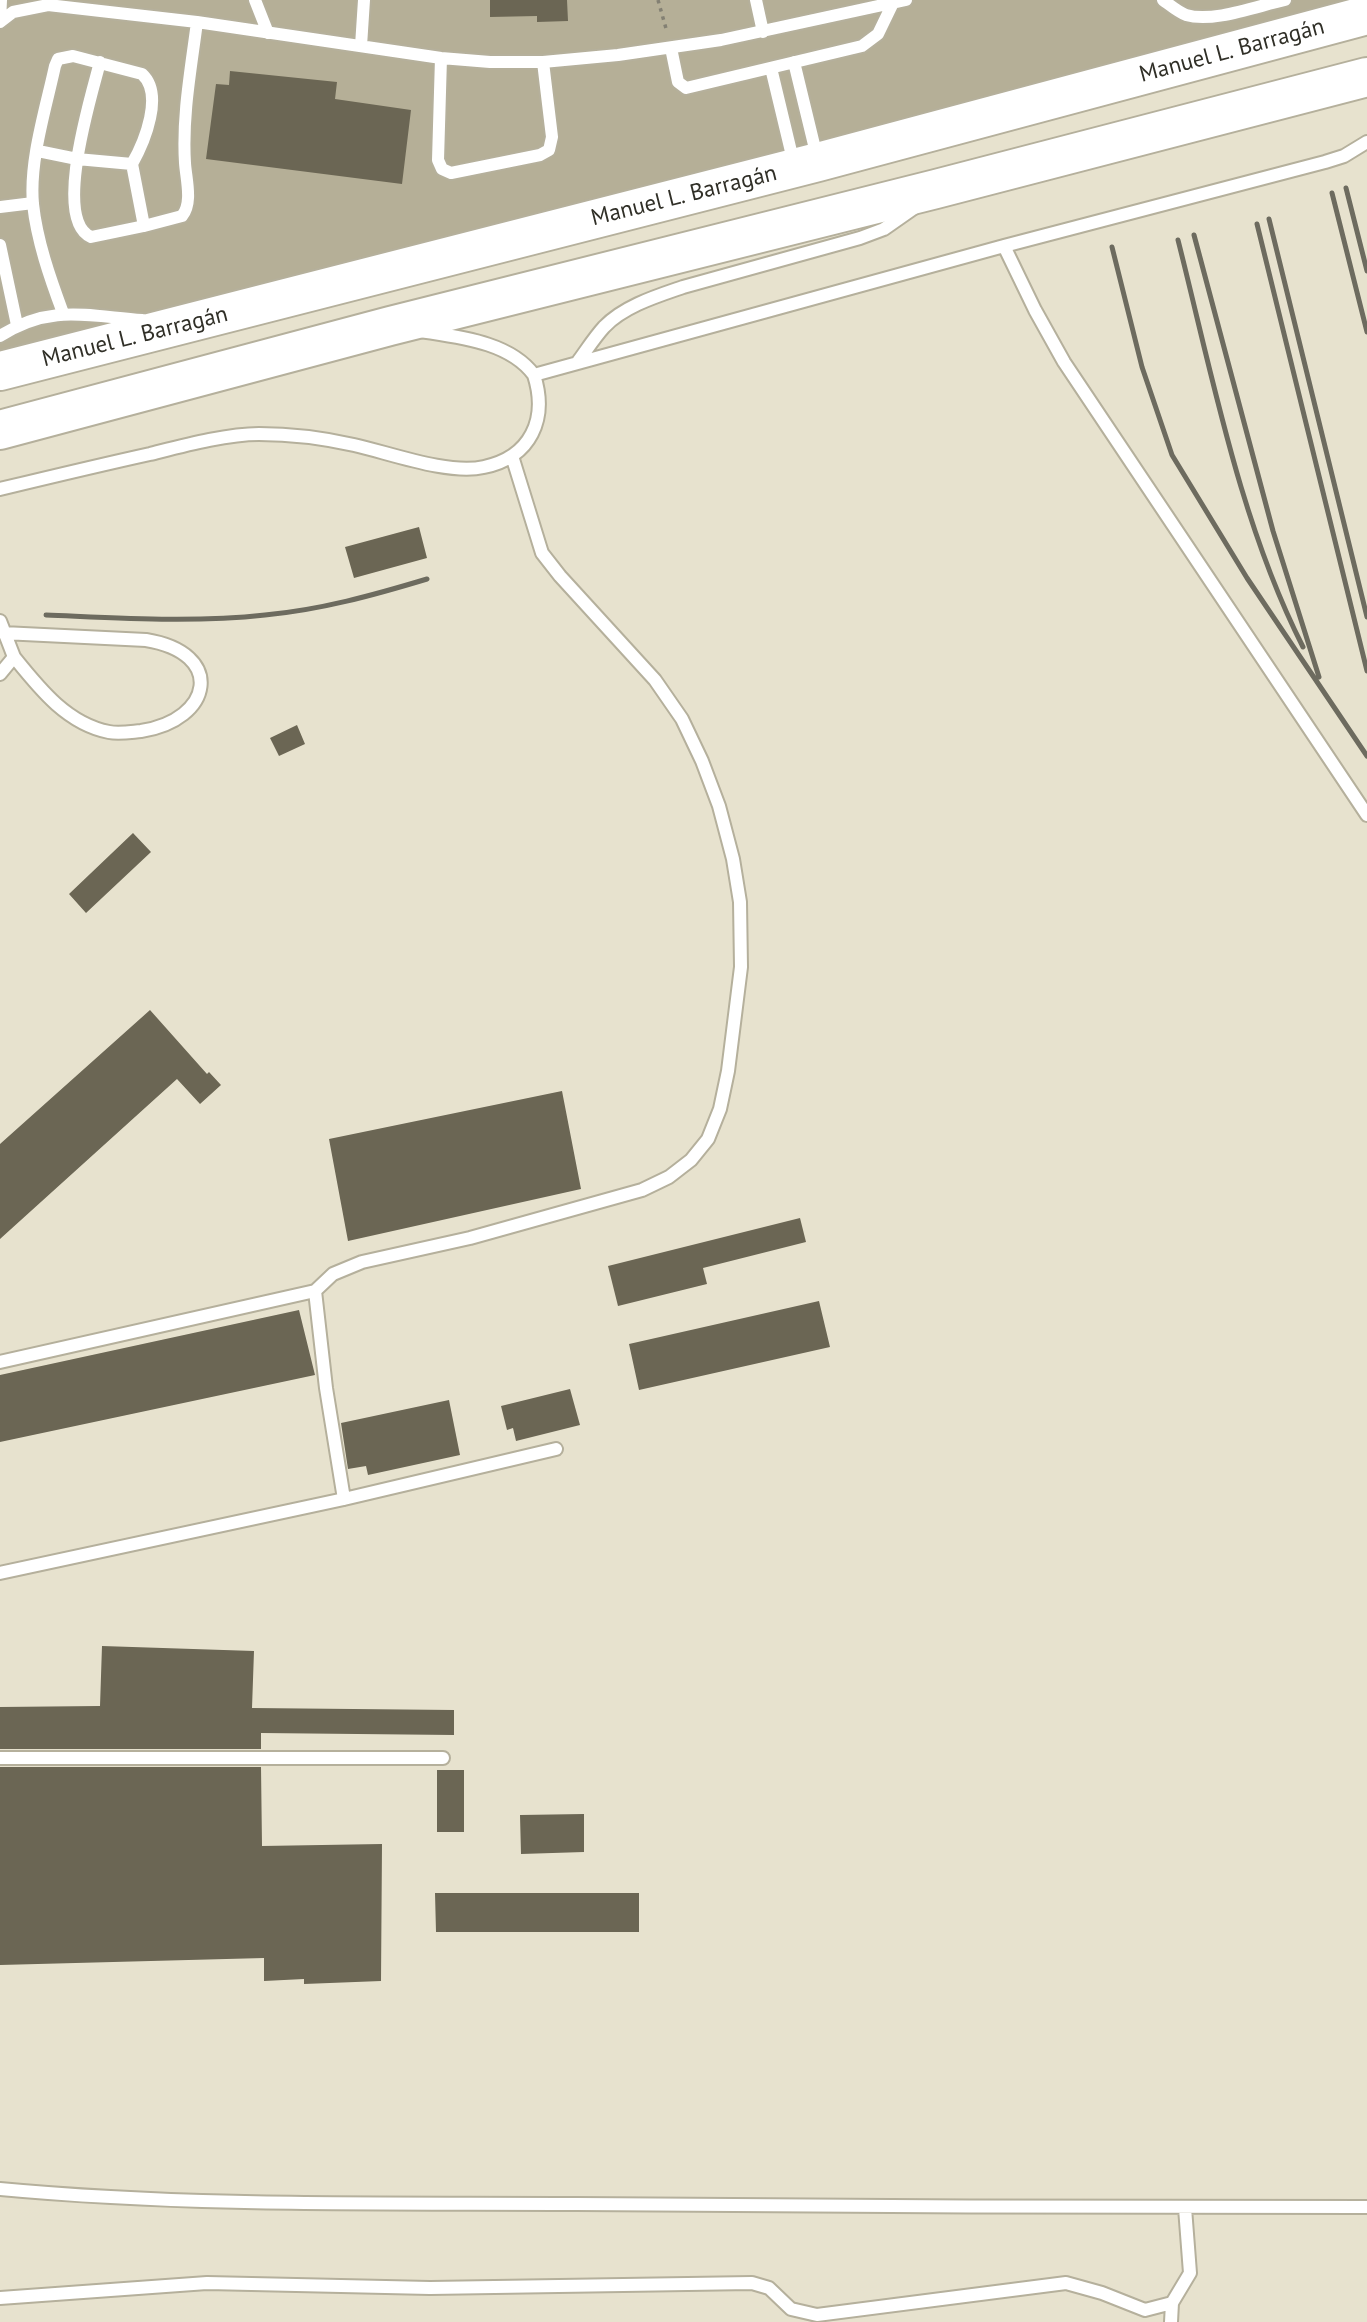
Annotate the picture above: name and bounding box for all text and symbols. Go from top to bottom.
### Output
street label: Manuel L. Barragán [1137,13,1327,89]
street label: Manuel L. Barragán [588,160,780,232]
street label: Manuel L. Barragán [39,301,231,373]

